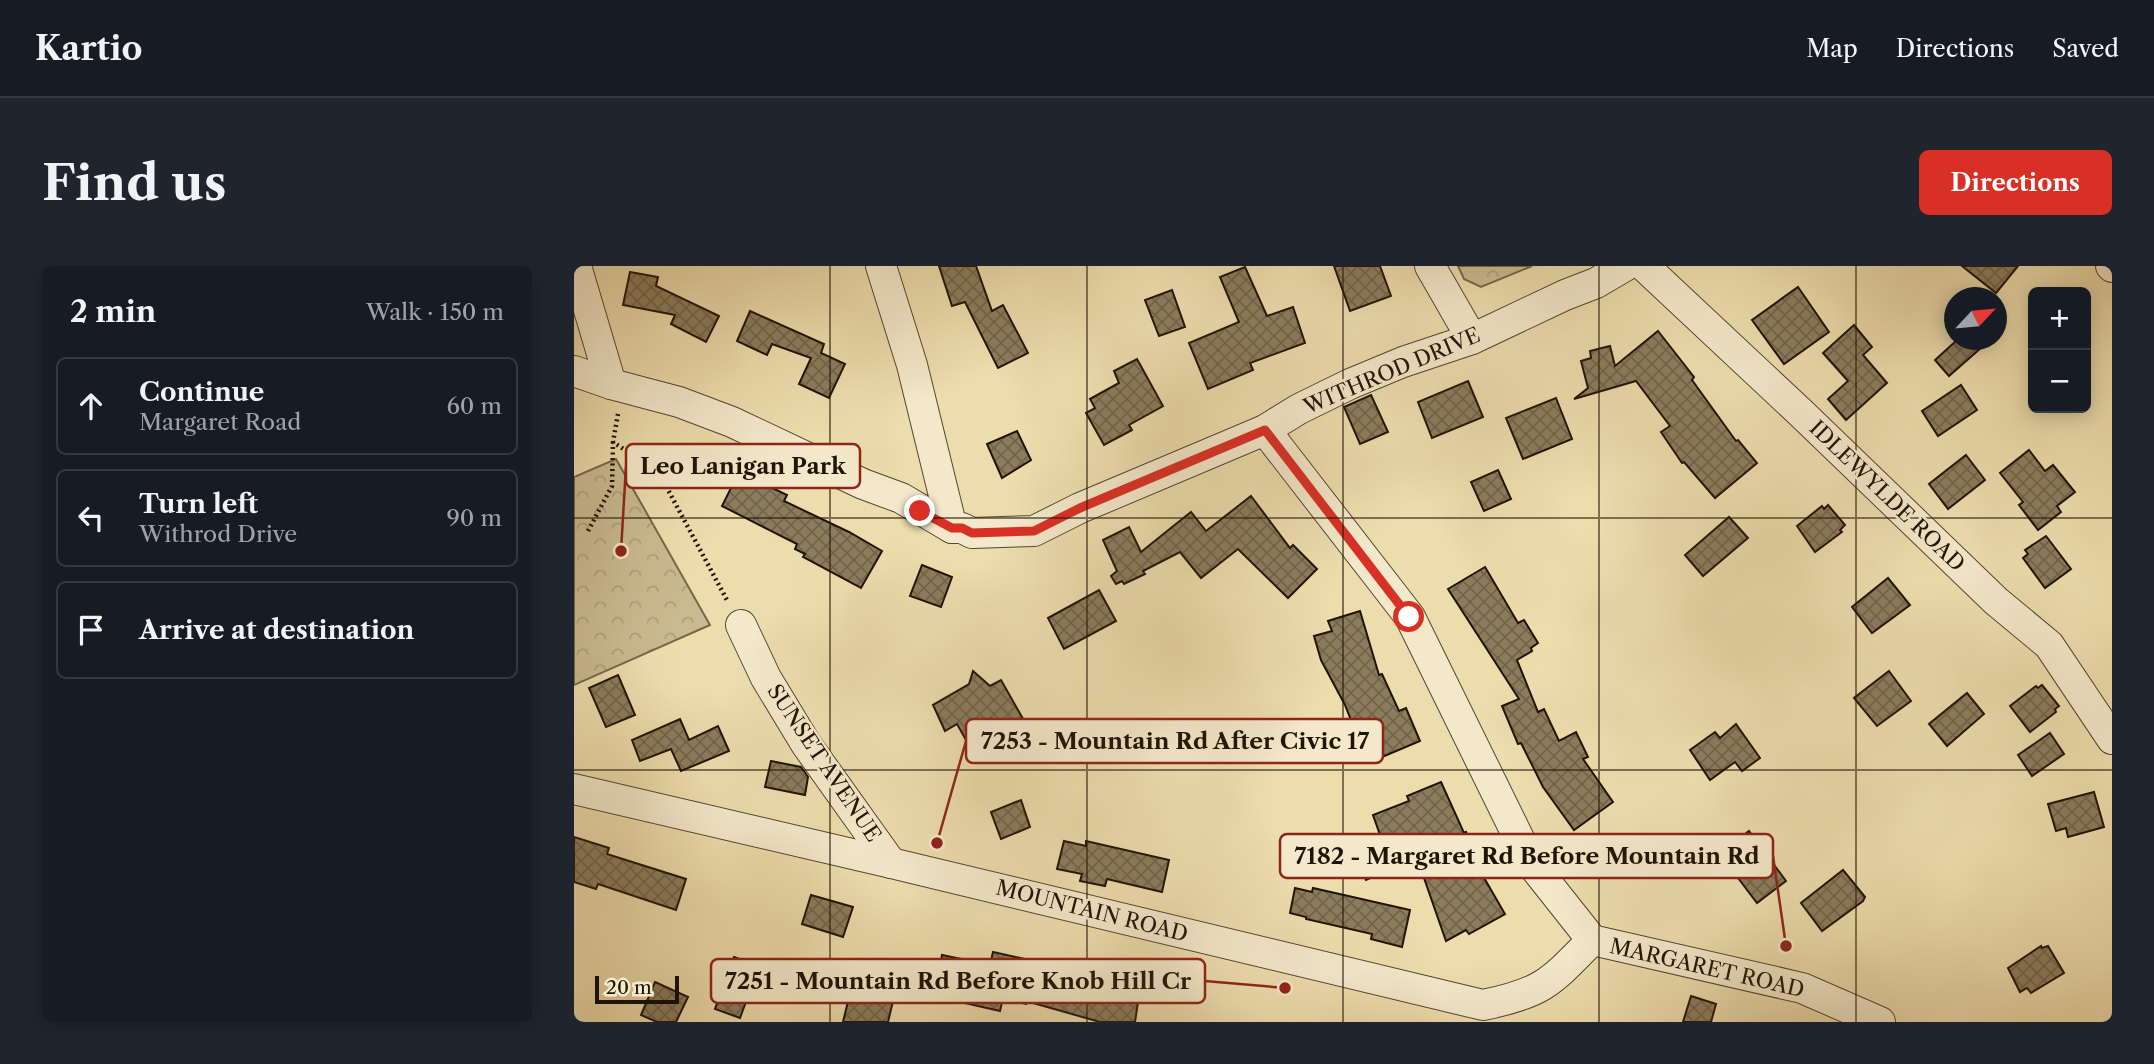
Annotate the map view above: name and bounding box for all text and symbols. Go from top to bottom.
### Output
text: Kartio [35,28,143,69]
text: Map [1806,34,1858,63]
text: Directions [1896,34,2014,63]
text: Saved [2052,34,2119,63]
button: Directions [1919,150,2112,215]
text: Find us [42,152,226,213]
north arrow [1944,287,2007,350]
map controls [2028,287,2091,413]
button: + [2028,287,2091,350]
text: 2 min [70,293,156,330]
text: Walk · 150 m [366,298,504,326]
street label: WITHROD DRIVE [1299,322,1484,419]
button: − [2028,350,2091,413]
text: Continue [139,376,264,408]
icon: ahead [72,387,110,425]
text: 60 m [446,392,502,420]
text: Margaret Road [139,408,301,436]
street label: IDLEWYLDE ROAD [1805,415,1970,576]
callout: Leo Lanigan Park [626,444,860,488]
text: Leo Lanigan Park [640,452,847,480]
text: Turn left [139,488,258,520]
route end [904,495,935,526]
icon: left [72,499,110,537]
text: 90 m [446,504,502,532]
text: Withrod Drive [139,520,297,548]
route start [1393,601,1424,632]
icon: arrive [72,611,110,649]
text: Arrive at destination [139,614,414,646]
street label: SUNSET AVENUE [762,679,886,846]
callout: 7253 - Mountain Rd After Civic 17 [966,719,1383,763]
text: 7253 - Mountain Rd After Civic 17 [981,727,1369,755]
callout: 7182 - Margaret Rd Before Mountain Rd [1280,834,1773,878]
text: 7182 - Margaret Rd Before Mountain Rd [1294,842,1760,870]
street label: MOUNTAIN ROAD [994,875,1191,946]
street label: MARGARET ROAD [1607,933,1807,1002]
callout: 7251 - Mountain Rd Before Knob Hill Cr [711,959,1205,1003]
text: 7251 - Mountain Rd Before Knob Hill Cr [725,967,1192,995]
scale bar [595,973,679,1005]
text: 20 m [606,976,652,999]

